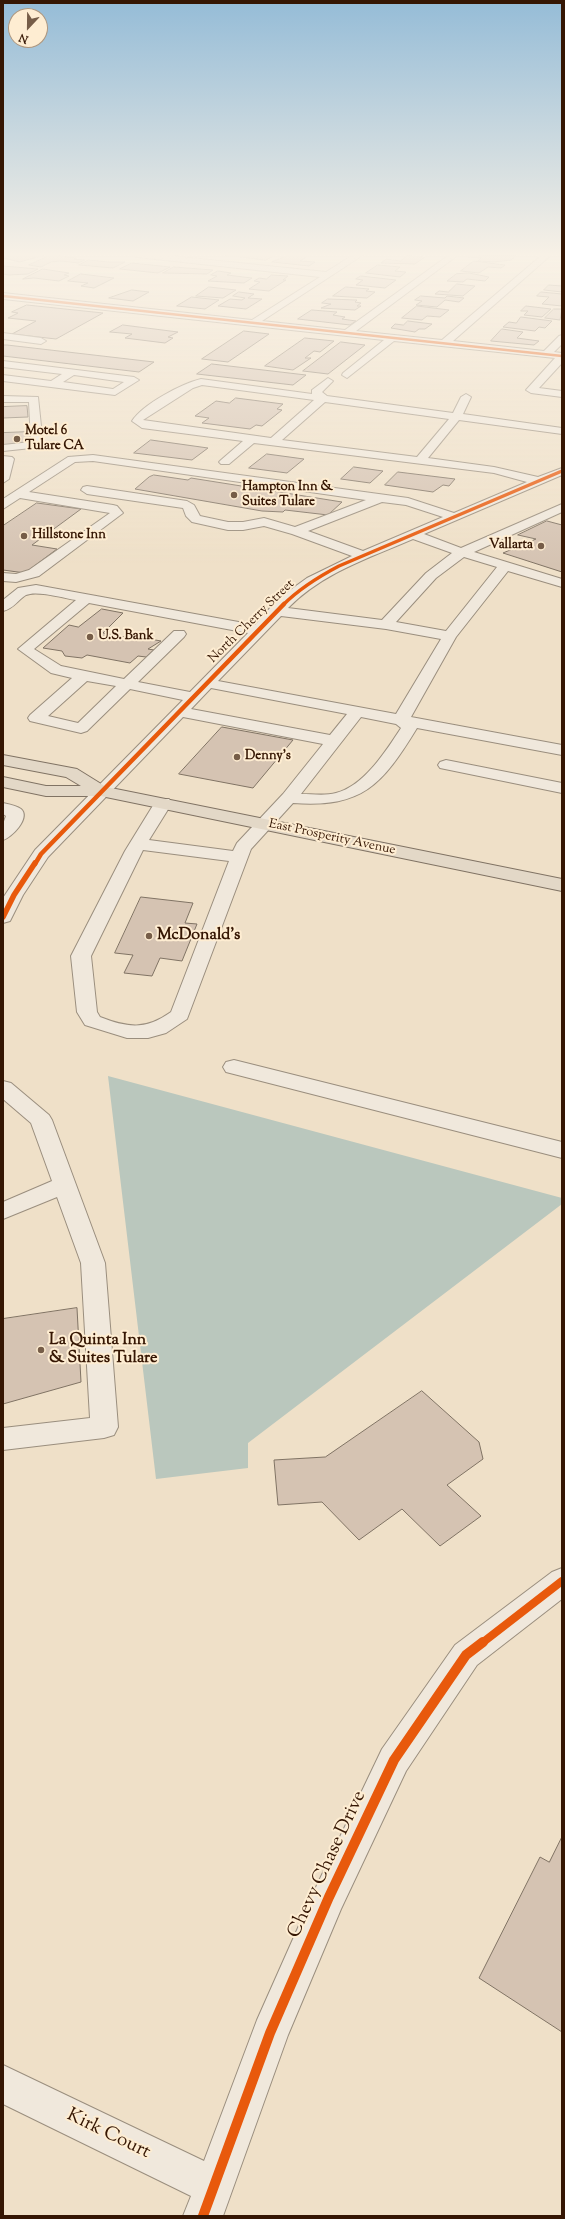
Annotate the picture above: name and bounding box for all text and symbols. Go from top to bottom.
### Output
north arrow [8,8,48,48]
text: N [17,29,31,47]
place label: Motel 6 Tulare CA [25,424,84,455]
marker: Motel 6 Tulare CA [12,434,22,444]
place label: Hampton Inn & Suites Tulare [242,480,333,511]
marker: Hampton Inn & Suites Tulare [229,490,239,500]
place label: Hillstone Inn [32,528,106,544]
marker: Hillstone Inn [19,531,29,541]
place label: Vallarta [489,538,533,554]
marker: Vallarta [536,541,546,551]
street label: North Cherry Street [206,577,298,667]
place label: U.S. Bank [98,629,154,645]
marker: U.S. Bank [85,632,95,642]
place label: Denny's [245,749,291,765]
marker: Denny's [232,752,242,762]
street label: East Prosperity Avenue [267,817,397,859]
place label: McDonald's [157,926,240,946]
marker: McDonald's [144,931,154,941]
place label: La Quinta Inn & Suites Tulare [49,1331,158,1369]
marker: La Quinta Inn & Suites Tulare [36,1345,46,1355]
street label: Chevy Chase Drive [284,1788,372,1942]
street label: Kirk Court [62,2105,154,2165]

